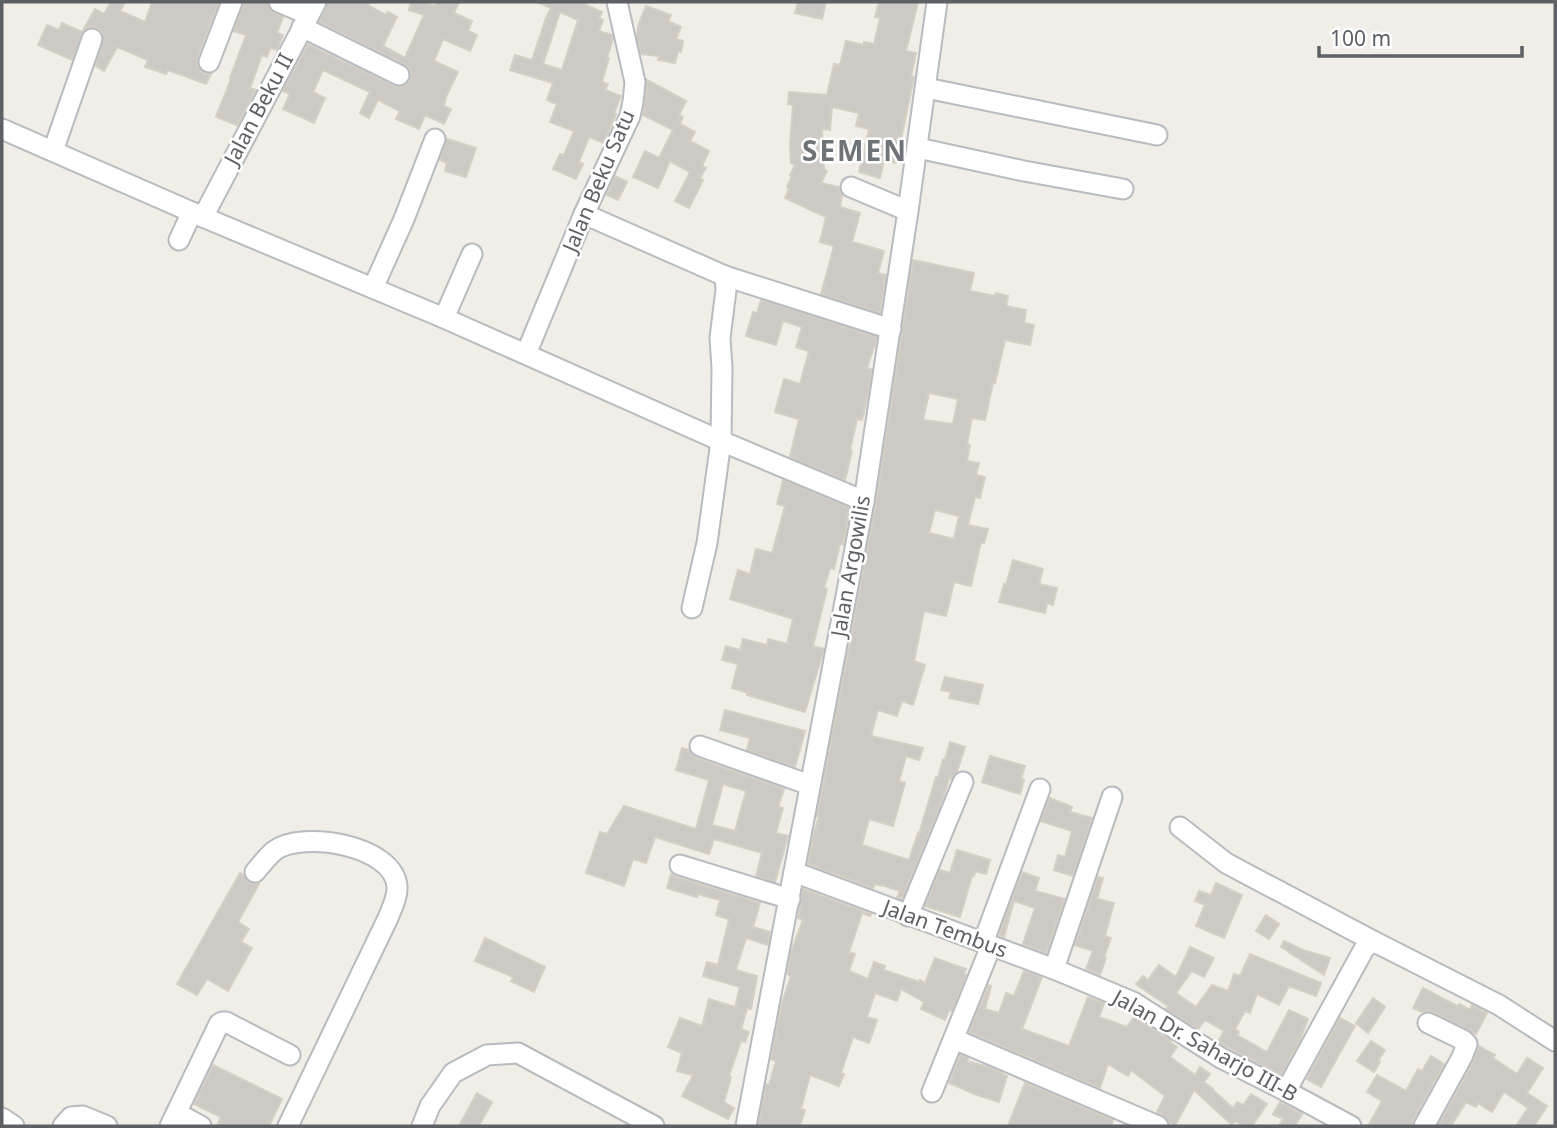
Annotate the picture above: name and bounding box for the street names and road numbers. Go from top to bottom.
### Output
street label: Jalan Beku II [216,48,299,171]
street label: Jalan Beku Satu [555,105,641,258]
street label: Jalan Argowilis [823,493,876,641]
street label: Jalan Tembus [877,892,1012,964]
street label: Jalan Dr. Saharjo III-B [1106,982,1303,1108]

